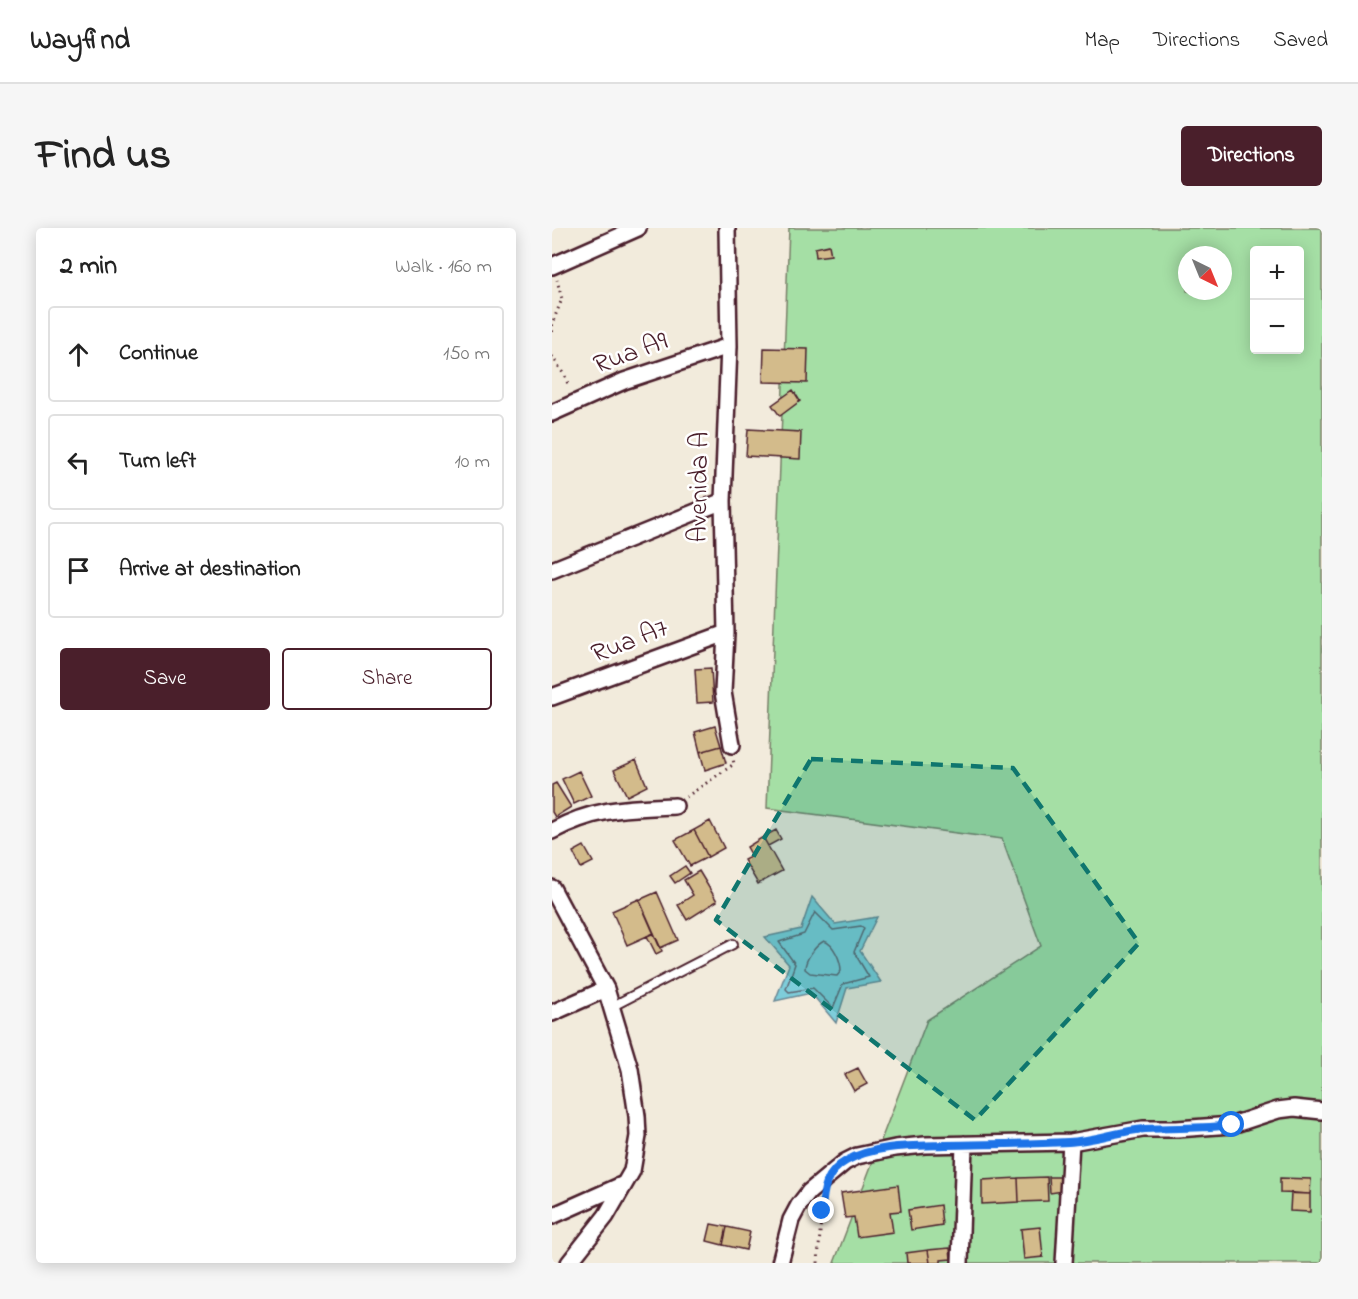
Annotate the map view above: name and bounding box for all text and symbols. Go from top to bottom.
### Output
text: Wayfind [30,21,130,62]
text: Map [1084,26,1120,56]
text: Directions [1153,26,1240,56]
text: Saved [1273,26,1328,56]
text: Find us [36,126,171,187]
button: Directions [1181,126,1322,186]
north arrow [1178,246,1232,300]
map controls [1250,246,1304,354]
button: + [1250,246,1304,300]
text: 2 min [60,248,117,286]
text: Walk · 160 m [395,253,492,282]
button: − [1250,300,1304,354]
street label: Rua A9 [588,323,674,385]
icon: ahead [62,338,95,371]
text: Continue [119,338,198,370]
text: 150 m [443,340,490,369]
street label: Avenida A [680,431,720,543]
icon: left [62,446,95,479]
text: Turn left [119,446,196,478]
text: 10 m [454,448,490,477]
icon: arrive [62,554,95,587]
text: Arrive at destination [119,554,301,586]
street label: Rua A7 [586,610,674,674]
button: Save [60,648,270,710]
button: Share [282,648,492,710]
route start [1218,1111,1244,1137]
route end [808,1197,834,1223]

